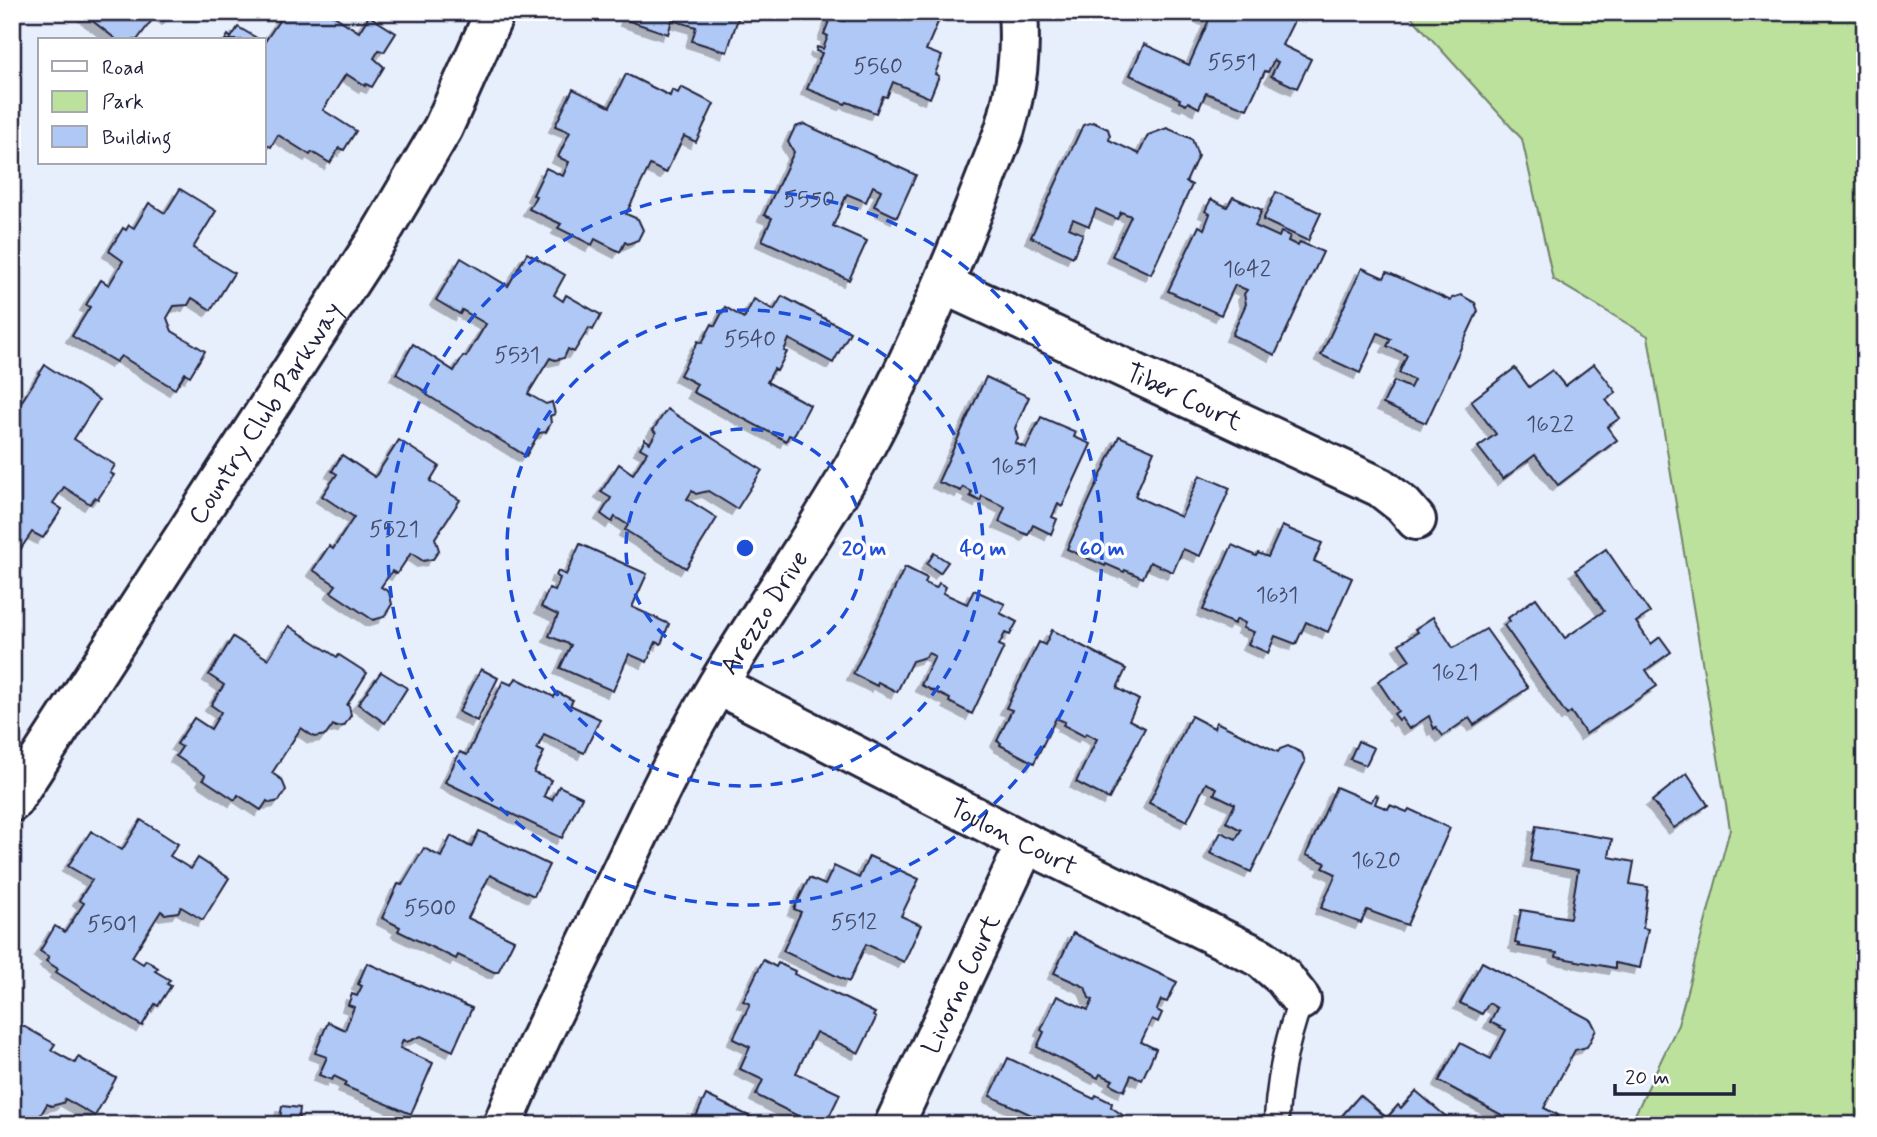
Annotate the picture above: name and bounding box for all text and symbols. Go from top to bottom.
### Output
legend [38,38,266,164]
house number: 5551 [1207,48,1257,78]
house number: 5560 [853,52,903,82]
text: Road [102,54,144,82]
text: Park [102,88,144,116]
text: Building [102,124,172,154]
house number: 5550 [783,185,835,215]
house number: 1642 [1223,255,1271,285]
street label: Country Club Parkway [181,296,351,532]
house number: 5540 [724,325,776,355]
house number: 5531 [494,341,540,371]
street label: Tiber Court [1120,356,1247,440]
house number: 1622 [1526,410,1574,440]
house number: 1651 [991,452,1037,482]
house number: 5521 [369,515,419,545]
text: 20 m [842,535,887,563]
text: 40 m [960,535,1007,563]
text: 60 m [1079,535,1125,563]
centre of rings [733,536,757,560]
street label: Arezzo Drive [713,544,817,681]
house number: 1631 [1256,581,1298,611]
house number: 1621 [1432,658,1479,688]
street label: Toulon Court [943,791,1082,884]
house number: 1620 [1351,846,1401,876]
house number: 5500 [404,894,456,924]
house number: 5512 [831,908,877,938]
street label: Livorno Court [915,909,1009,1060]
house number: 5501 [87,910,137,940]
scale bar [1615,1053,1734,1097]
text: 20 m [1625,1064,1670,1092]

